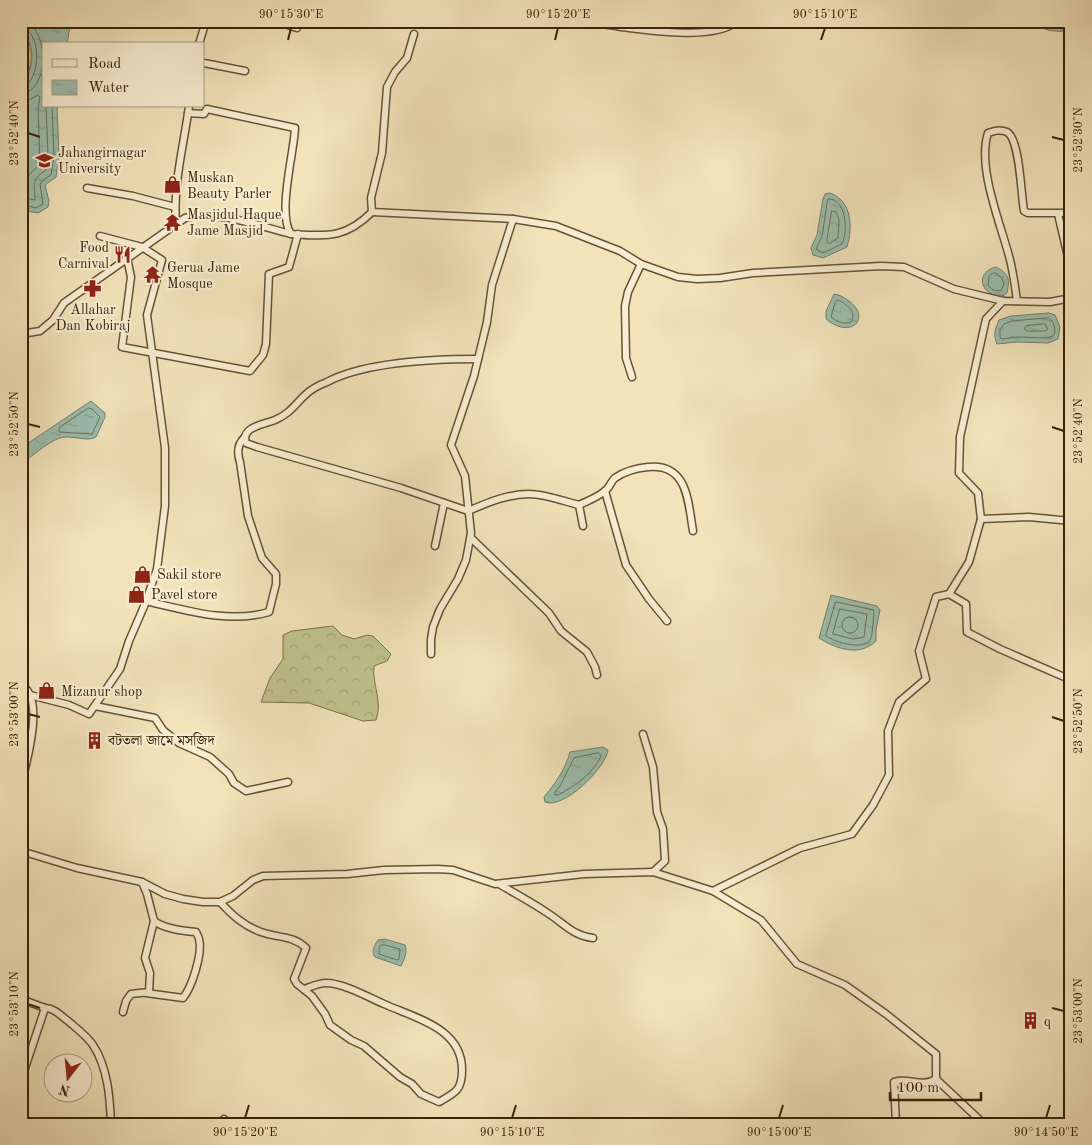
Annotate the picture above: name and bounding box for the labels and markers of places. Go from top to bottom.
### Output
place label: Jahangirnagar University [58,146,147,176]
school or university icon: Jahangirnagar University [34,150,54,170]
place label: Muskan Beauty Parler [187,171,272,201]
shop icon: Muskan Beauty Parler [163,175,183,195]
place label: Masjidul Haque Jame Masjid [187,208,281,238]
temple icon: Masjidul Haque Jame Masjid [163,212,183,232]
place label: Food Carnival [58,241,109,271]
restaurant icon: Food Carnival [113,245,133,265]
place label: Gerua Jame Mosque [167,261,240,291]
temple icon: Gerua Jame Mosque [143,265,163,285]
pharmacy icon: Allahar Dan Kobiraj [83,279,103,299]
place label: Allahar Dan Kobiraj [56,303,130,333]
shop icon: Sakil store [133,564,153,584]
place label: Sakil store [157,568,221,582]
shop icon: Pavel store [127,584,147,604]
place label: Pavel store [151,588,217,602]
shop icon: Mizanur shop [37,681,57,701]
place label: Mizanur shop [61,685,142,699]
building icon: বটতলা জামে মসজিদ [84,730,104,750]
place label: বটতলা জামে মসজিদ [107,732,215,748]
building icon: q [1020,1011,1040,1031]
place label: q [1044,1015,1051,1029]

